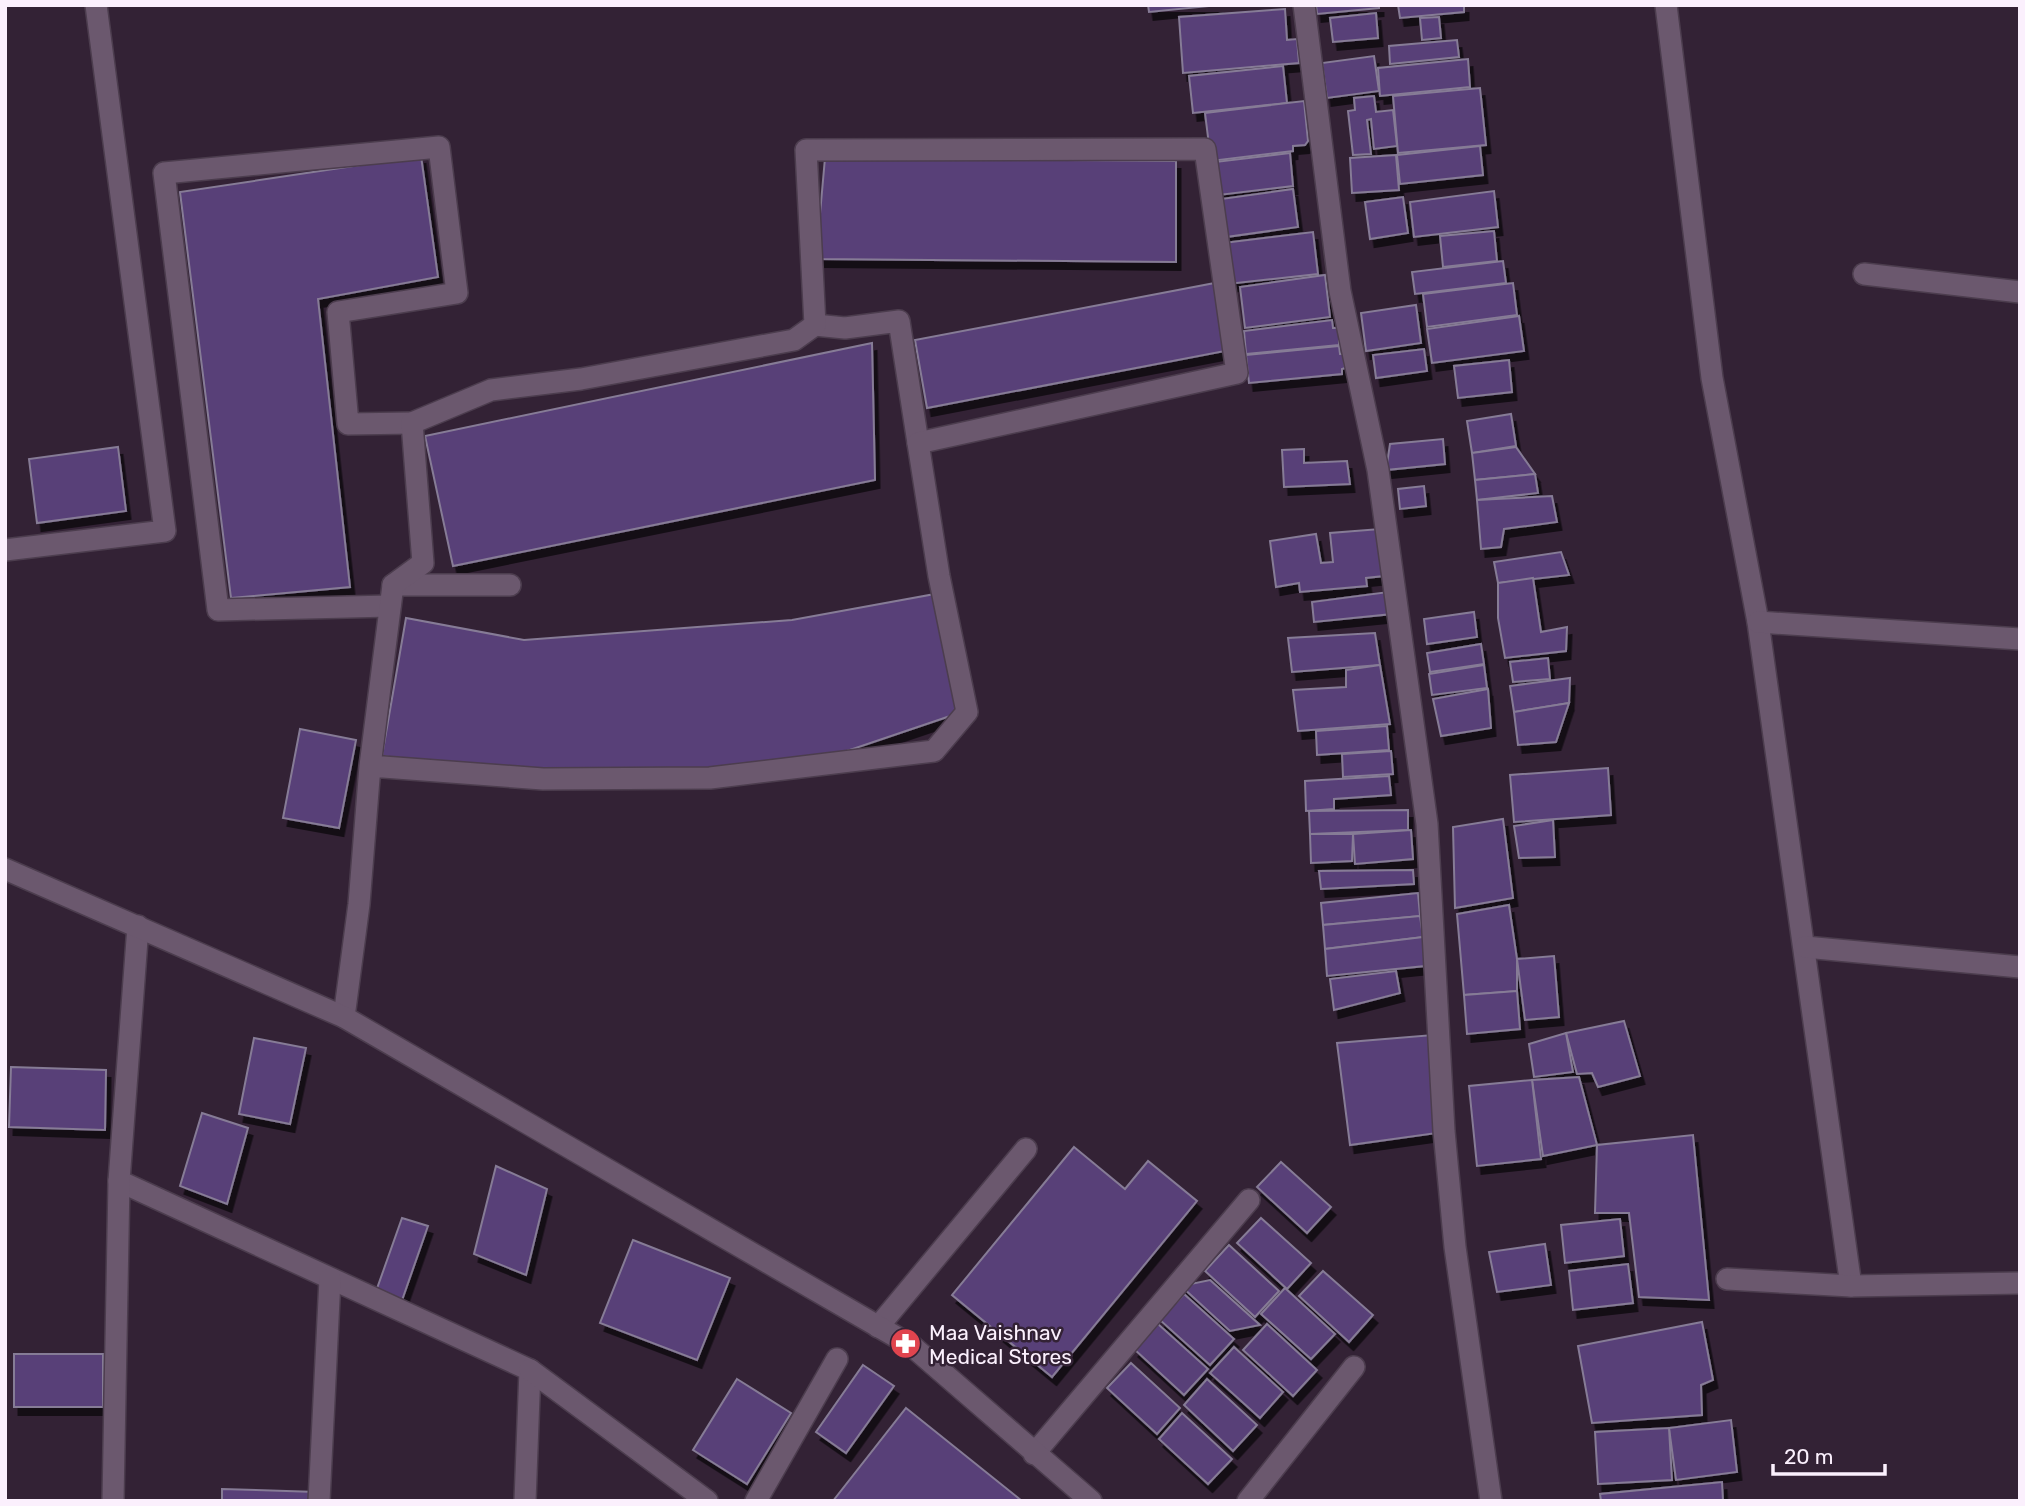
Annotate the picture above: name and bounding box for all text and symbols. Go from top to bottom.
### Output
place label: Maa Vaishnav Medical Stores [929,1320,1072,1369]
pharmacy icon: Maa Vaishnav Medical Stores [889,1327,923,1361]
scale bar [1773,1432,1885,1476]
text: 20 m [1784,1444,1833,1469]

